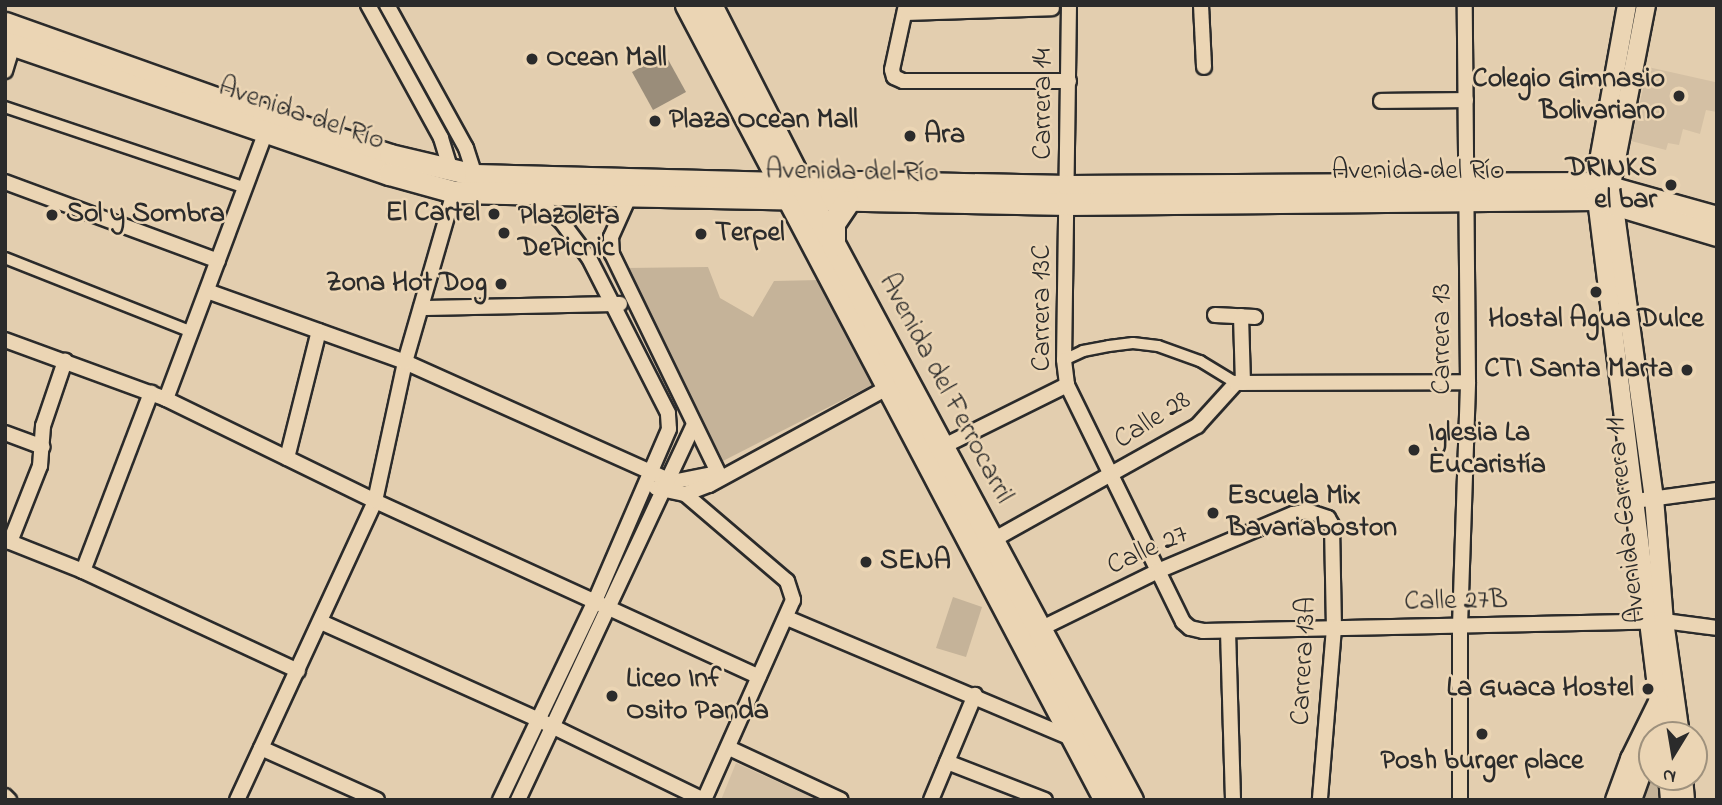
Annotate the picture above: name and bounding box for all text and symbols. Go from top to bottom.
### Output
place label: Ocean Mall [546,42,667,76]
street label: Carrera 14 [1027,48,1061,160]
marker: Ocean Mall [524,51,540,67]
place label: Colegio Gimnasio Bolivariano [1472,63,1665,129]
street label: Avenida del Río [214,71,388,159]
marker: Colegio Gimnasio Bolivariano [1671,88,1687,104]
place label: Plaza Ocean Mall [669,104,858,138]
marker: Plaza Ocean Mall [647,113,663,129]
place label: Ara [924,119,965,153]
marker: Ara [902,128,918,144]
place label: DRINKS el bar [1566,152,1657,218]
street label: Avenida del Río [765,155,939,191]
street label: Avenida del Río [1331,155,1505,189]
marker: DRINKS el bar [1663,177,1679,193]
place label: El Cartel [386,197,480,231]
place label: Sol y Sombra [66,198,225,232]
place label: Plazoleta DePicnic [518,200,620,266]
marker: El Cartel [486,206,502,222]
marker: Sol y Sombra [44,207,60,223]
place label: Terpel [715,217,785,251]
marker: Plazoleta DePicnic [496,225,512,241]
marker: Terpel [693,226,709,242]
street label: Carrera 13C [1026,244,1060,372]
place label: Zona Hot Dog [326,267,487,301]
street label: Avenida del Ferrocarril [870,268,1020,510]
marker: Zona Hot Dog [493,276,509,292]
street label: Carrera 13 [1426,283,1460,395]
marker: Hostal Agua Dulce [1588,284,1604,300]
place label: Hostal Agua Dulce [1488,303,1704,337]
place label: CTI Santa Marta [1484,353,1673,387]
marker: CTI Santa Marta [1679,362,1695,378]
street label: Calle 28 [1109,385,1197,457]
street label: Avenida Carrera 11 [1599,415,1655,625]
place label: Iglesia La Eucaristía [1428,417,1546,483]
marker: Iglesia La Eucaristía [1406,442,1422,458]
place label: Escuela Mix Bavariaboston [1227,480,1397,546]
marker: Escuela Mix Bavariaboston [1205,505,1221,521]
street label: Calle 27 [1102,518,1194,584]
place label: SENA [880,545,951,579]
marker: SENA [858,554,874,570]
street label: Calle 27B [1404,584,1508,620]
street label: Carrera 13A [1285,596,1325,726]
place label: Liceo Inf Osito Panda [626,663,769,729]
place label: La Guaca Hostel [1447,672,1634,706]
marker: La Guaca Hostel [1640,681,1656,697]
marker: Liceo Inf Osito Panda [604,688,620,704]
north arrow [1638,721,1708,791]
marker: Posh burger place [1474,726,1490,742]
place label: Posh burger place [1380,745,1584,779]
text: N [1660,761,1678,790]

